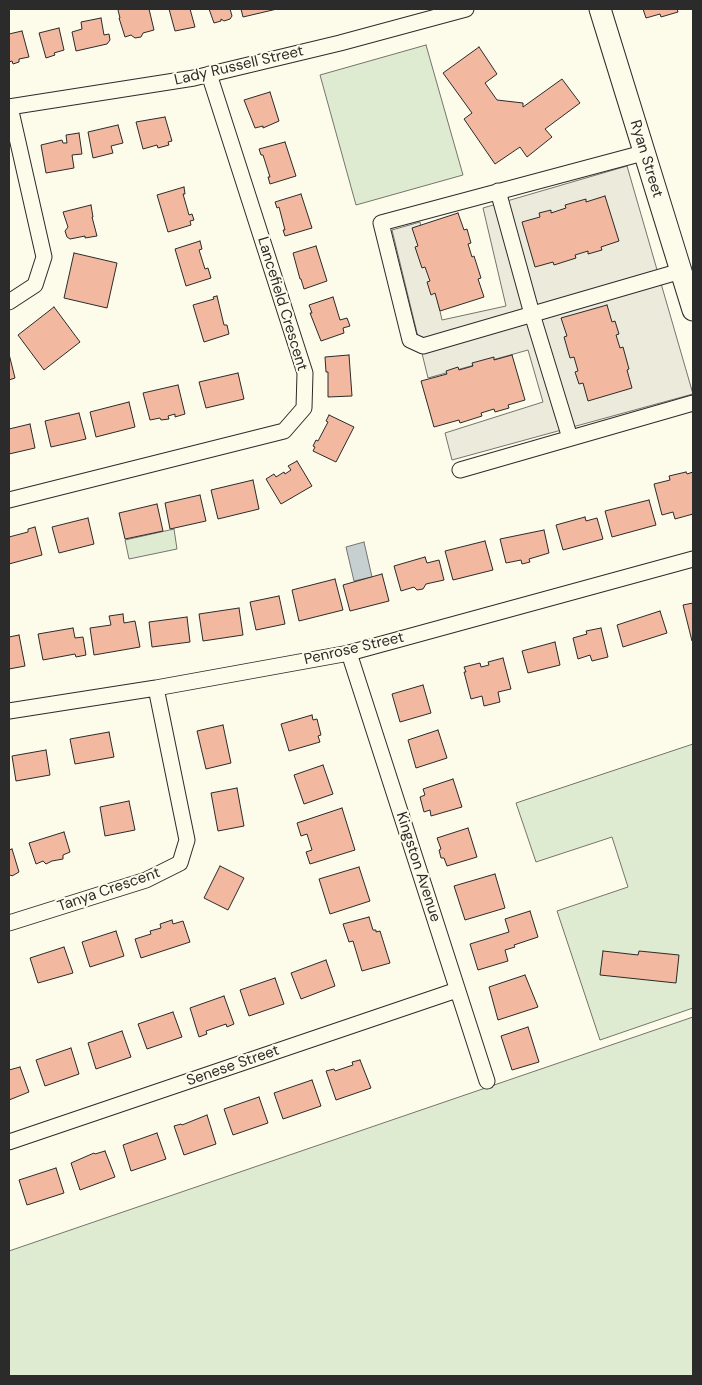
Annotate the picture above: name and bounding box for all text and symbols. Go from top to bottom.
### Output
street label: Lady Russell Street [173,42,305,90]
street label: Ryan Street [626,118,666,200]
street label: Lancefield Crescent [253,235,311,373]
street label: Penrose Street [302,629,406,669]
street label: Kingston Avenue [392,810,444,924]
street label: Tanya Crescent [55,864,163,916]
street label: Senese Street [184,1042,282,1090]

